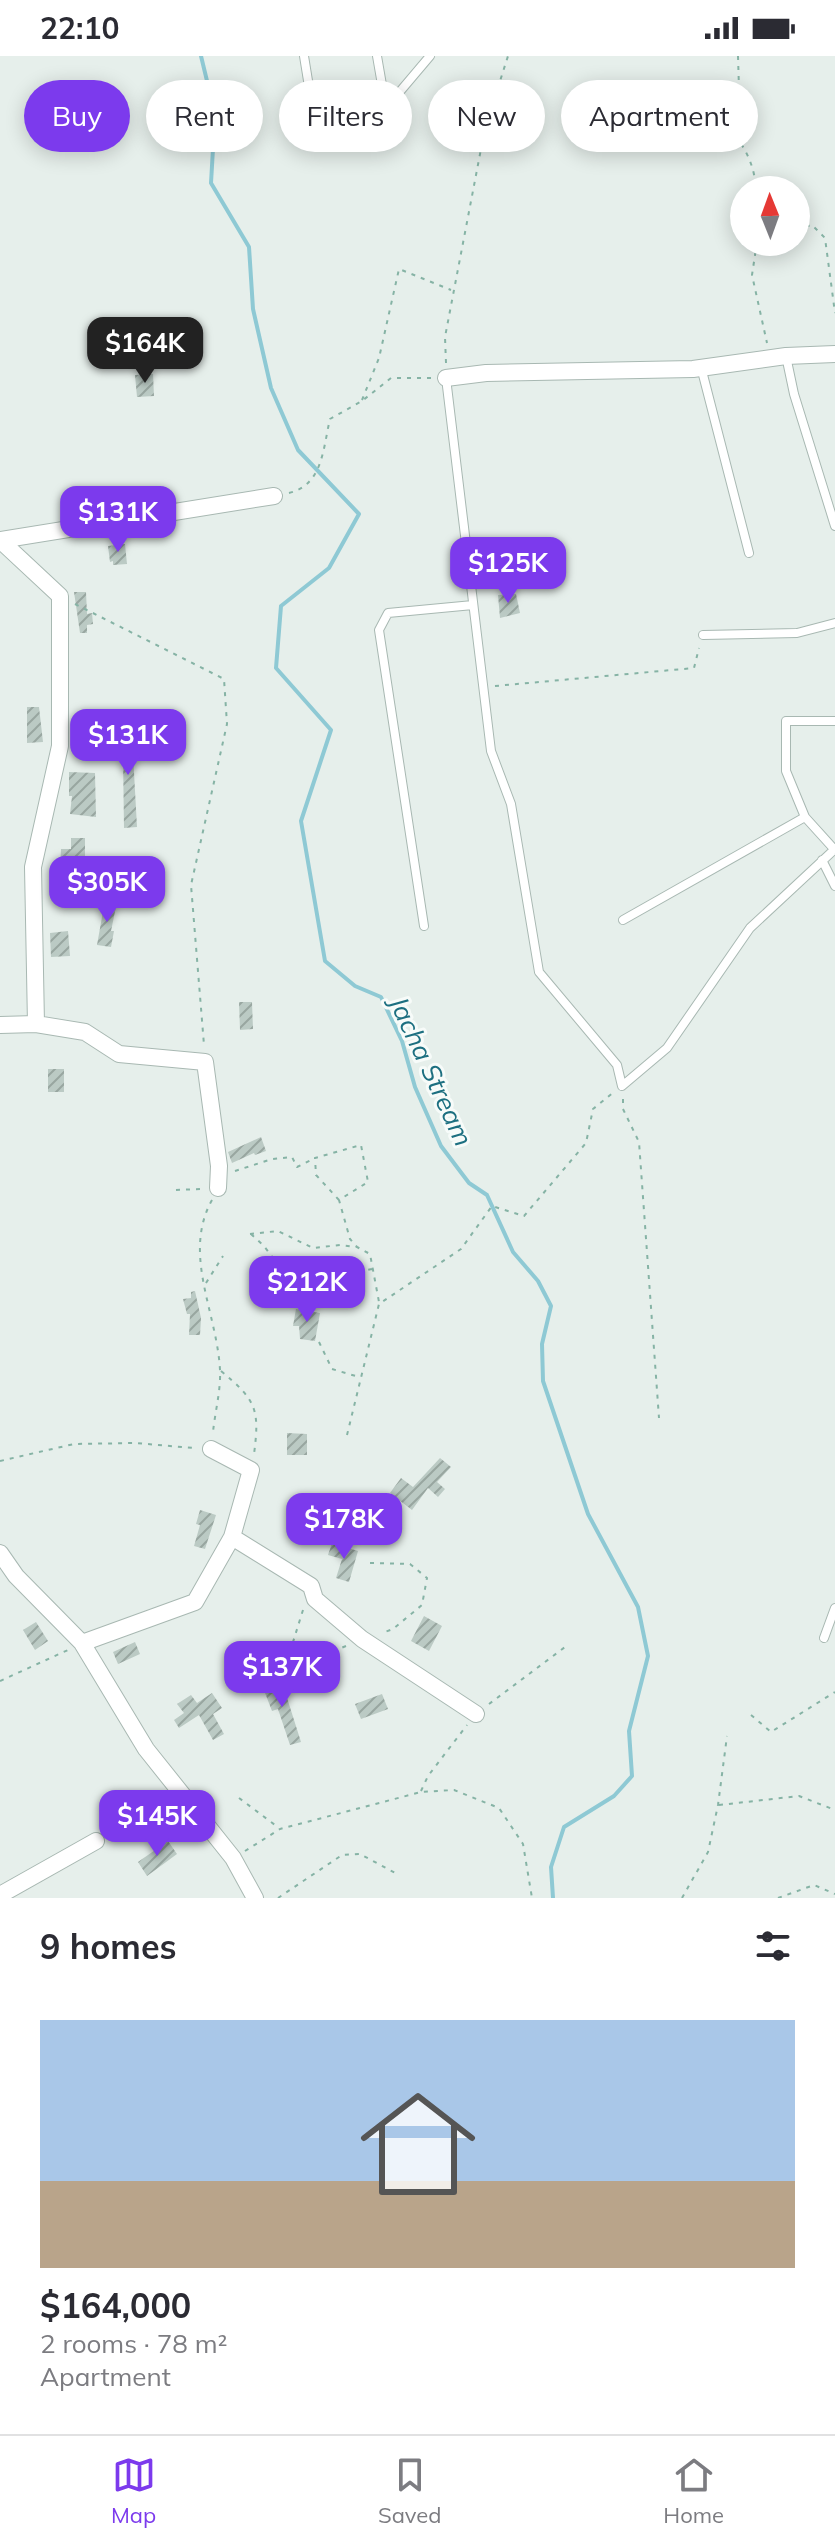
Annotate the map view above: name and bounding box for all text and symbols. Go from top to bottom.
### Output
text: 22:10 [40,9,119,47]
chip: Buy [24,80,130,152]
chip: Rent [146,80,263,152]
chip: Filters [279,80,412,152]
chip: New [428,80,545,152]
chip: Apartment [561,80,758,152]
north arrow [730,176,810,256]
map controls [730,176,810,256]
pin: $164K [89,317,201,385]
text: $164K [105,326,185,359]
pin: $131K [62,486,174,554]
text: $131K [78,495,158,528]
pin: $125K [452,537,564,605]
text: $125K [468,546,548,579]
pin: $131K [72,709,184,777]
text: $131K [88,718,168,751]
pin: $305K [51,856,163,924]
text: $305K [67,865,147,898]
water label: Jacha Stream [381,989,481,1151]
pin: $212K [251,1256,363,1324]
text: $212K [267,1265,347,1298]
pin: $178K [288,1493,400,1561]
text: $178K [304,1502,384,1535]
pin: $137K [226,1641,338,1709]
text: $137K [242,1650,322,1683]
pin: $145K [101,1790,213,1858]
text: $145K [117,1799,197,1832]
icon: filters [751,1924,795,1968]
text: 9 homes [40,1925,177,1968]
icon: home [346,2072,490,2216]
text: $164,000 [40,2284,191,2327]
text: 2 rooms · 78 m² [40,2327,227,2360]
text: Apartment [40,2360,171,2393]
tab: Map [111,2453,156,2529]
tab: Saved [378,2453,442,2529]
tab: Home [663,2453,724,2529]

